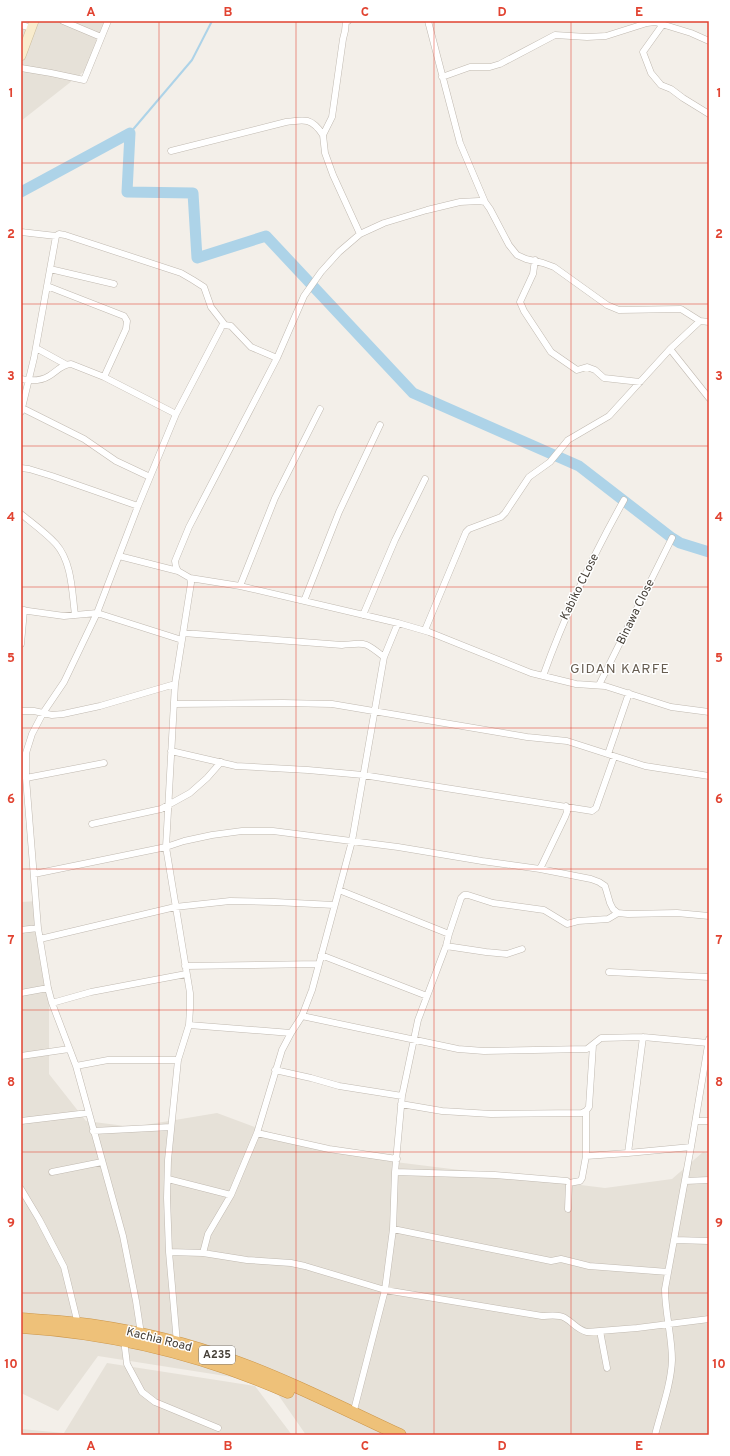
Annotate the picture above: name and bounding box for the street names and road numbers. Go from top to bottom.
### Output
street label: Kabiko CLose [557,551,603,623]
street label: Binawa Close [613,577,659,647]
street label: Kachia Road [125,1324,193,1356]
road number: A235 [199,1346,235,1364]

